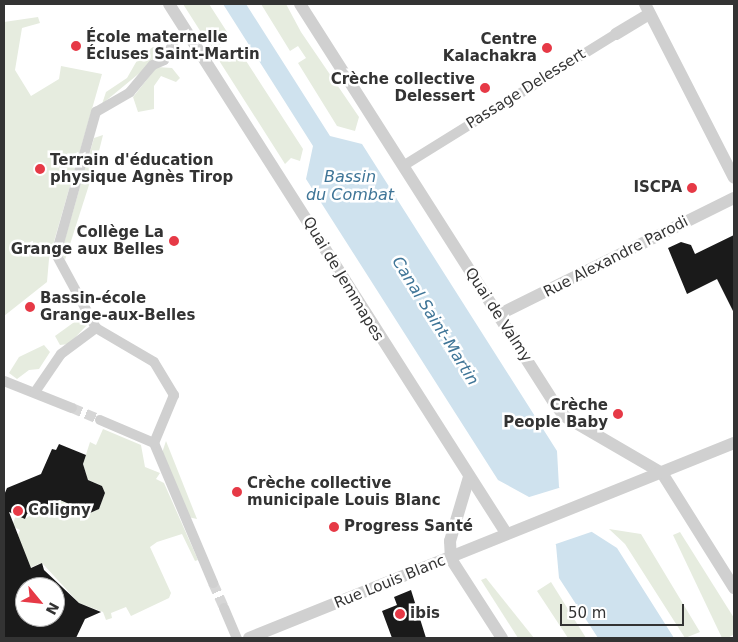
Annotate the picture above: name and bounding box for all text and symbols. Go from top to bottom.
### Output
place label: École maternelle Écluses Saint-Martin [86,28,260,63]
place label: Centre Kalachakra [443,30,537,65]
marker: École maternelle Écluses Saint-Martin [70,40,82,52]
marker: Centre Kalachakra [541,42,553,54]
street label: Passage Delessert [463,45,589,133]
place label: Crèche collective Delessert [331,70,475,105]
marker: Crèche collective Delessert [479,82,491,94]
place label: Terrain d'éducation physique Agnès Tirop [50,151,233,186]
marker: Terrain d'éducation physique Agnès Tirop [34,163,46,175]
water label: Bassin du Combat [306,167,394,205]
place label: ISCPA [633,179,682,197]
marker: ISCPA [686,182,698,194]
street label: Rue Alexandre Parodi [541,213,691,301]
street label: Quai de Jemmapes [299,214,387,344]
place label: Collège La Grange aux Belles [11,223,164,258]
marker: Collège La Grange aux Belles [168,235,180,247]
water label: Canal Saint-Martin [388,253,482,389]
street label: Quai de Valmy [461,264,535,366]
place label: Bassin-école Grange-aux-Belles [40,289,195,324]
marker: Bassin-école Grange-aux-Belles [24,301,36,313]
place label: Crèche People Baby [503,396,608,431]
marker: Crèche People Baby [612,408,624,420]
place label: Crèche collective municipale Louis Blanc [247,474,441,509]
marker: Crèche collective municipale Louis Blanc [231,486,243,498]
place label: Coligny [28,502,91,520]
marker: Coligny [12,505,24,517]
place label: Progress Santé [344,518,473,536]
marker: Progress Santé [328,521,340,533]
street label: Rue Louis Blanc [332,552,448,612]
north arrow [15,577,65,627]
scale bar [563,594,687,626]
text: N [43,600,62,618]
text: 50 m [568,604,606,622]
place label: ibis [410,605,440,623]
marker: ibis [394,608,406,620]

